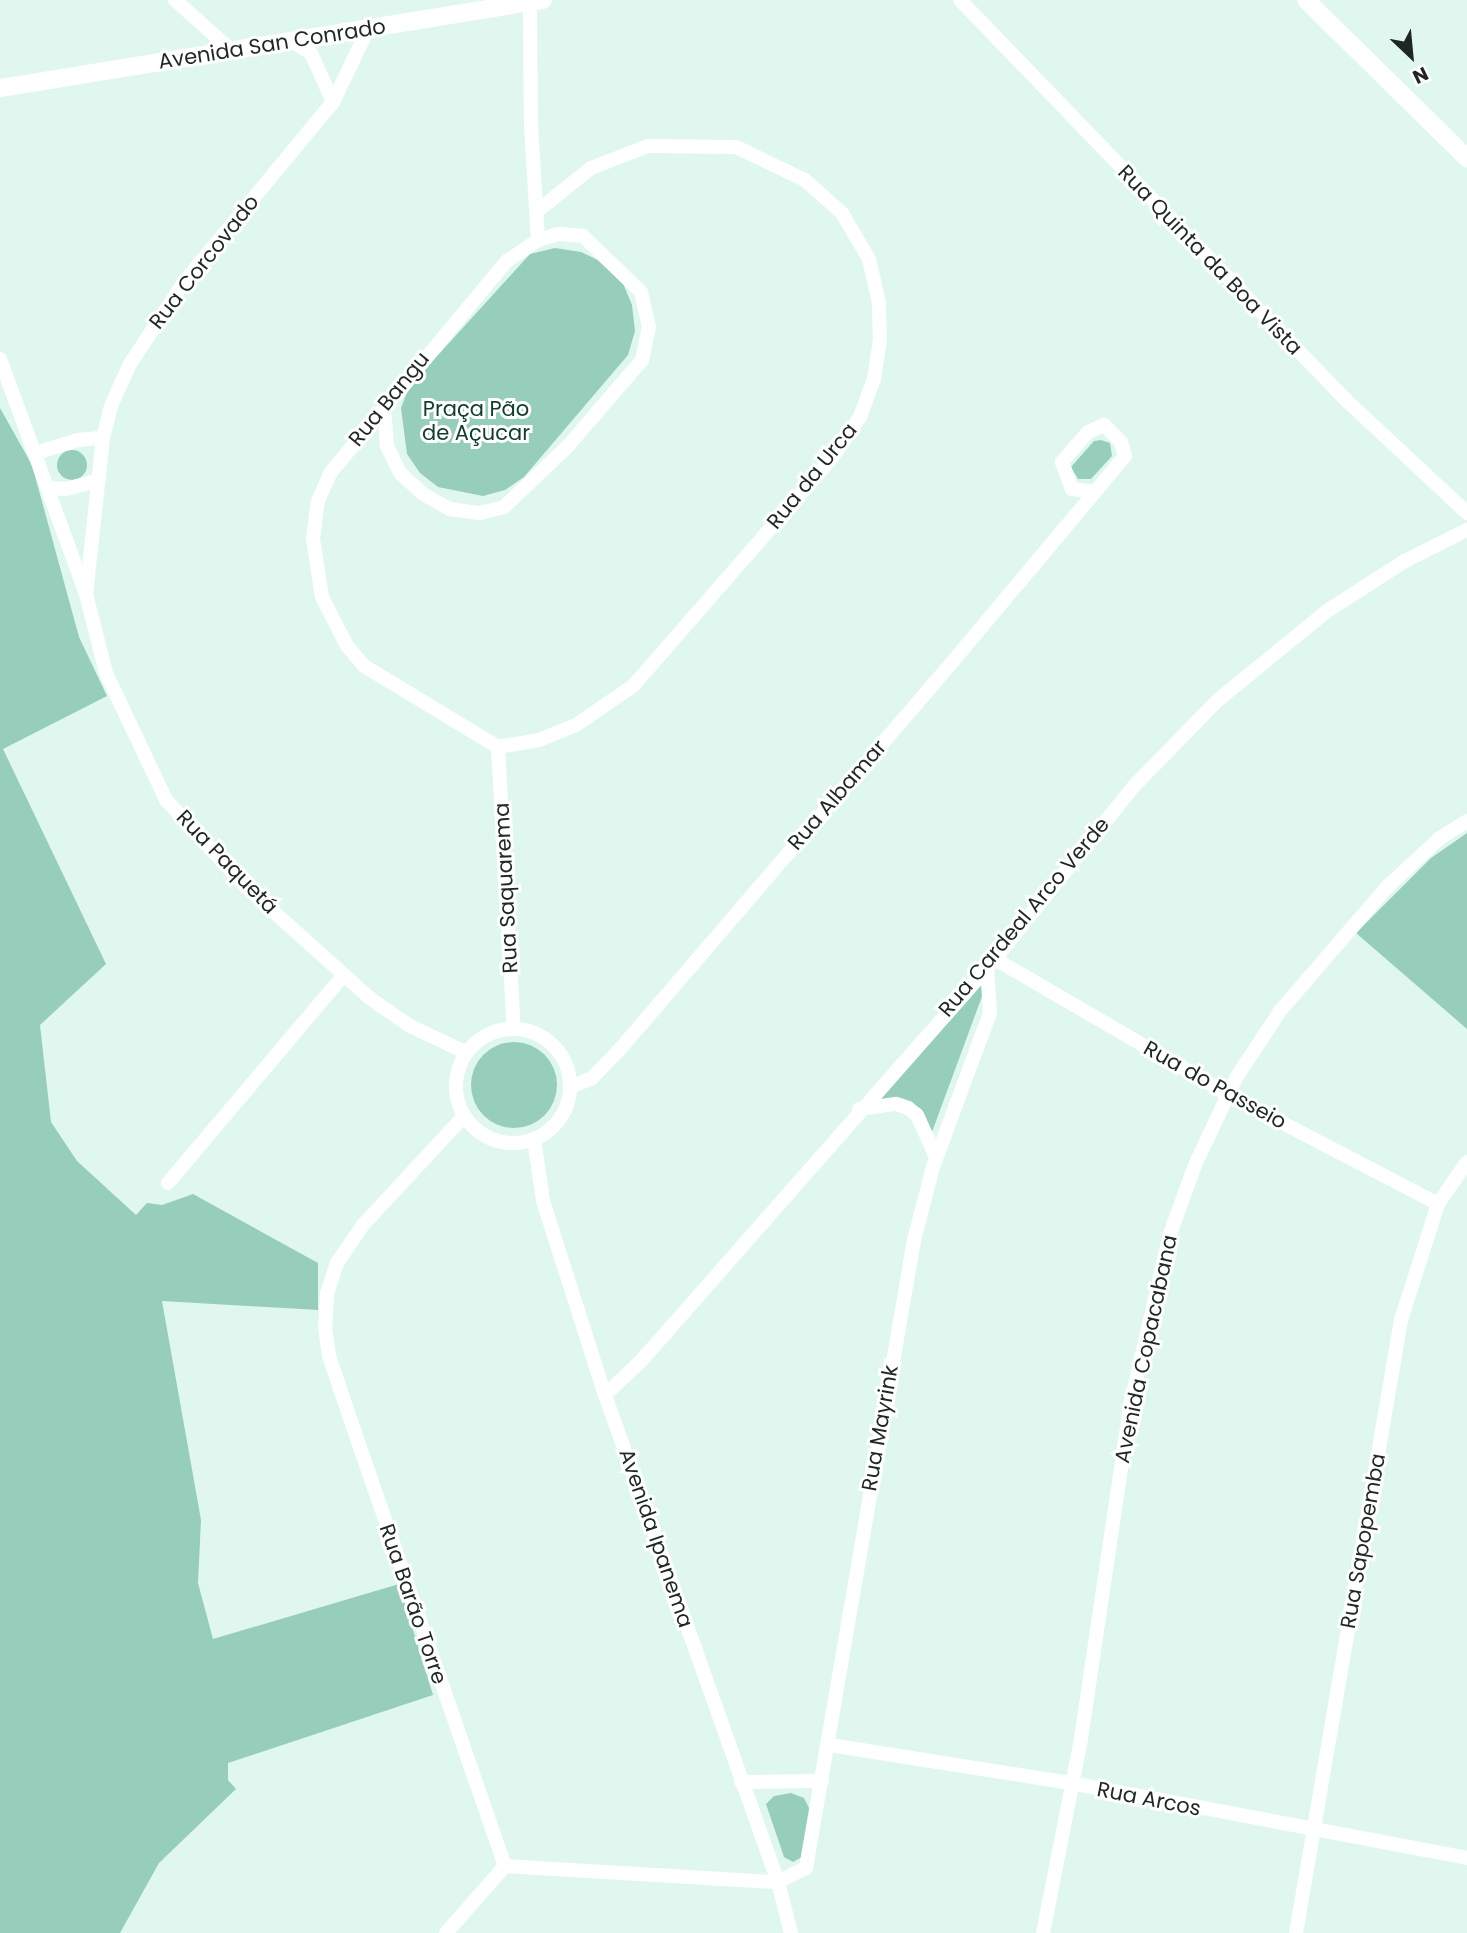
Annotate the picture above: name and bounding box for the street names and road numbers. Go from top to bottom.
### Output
street label: Avenida San Conrado [157,14,387,74]
street label: Rua Quinta da Boa Vista [1113,160,1307,360]
street label: Rua Corcovado [144,190,264,334]
street label: Rua Bangu [343,347,435,451]
street label: Rua da Urca [762,418,862,534]
street label: Rua Albamar [782,735,892,855]
street label: Rua Saquarema [489,802,523,974]
street label: Rua Paquetá [171,805,283,919]
street label: Rua Cardeal Arco Verde [933,812,1115,1022]
street label: Rua do Passeio [1139,1035,1291,1135]
street label: Avenida Copacabana [1109,1233,1183,1465]
street label: Rua Mayrink [857,1363,903,1493]
street label: Avenida Ipanema [614,1445,698,1631]
street label: Rua Sapopemba [1335,1451,1391,1631]
street label: Rua Barão Torre [374,1521,452,1687]
street label: Rua Arcos [1095,1777,1203,1821]

